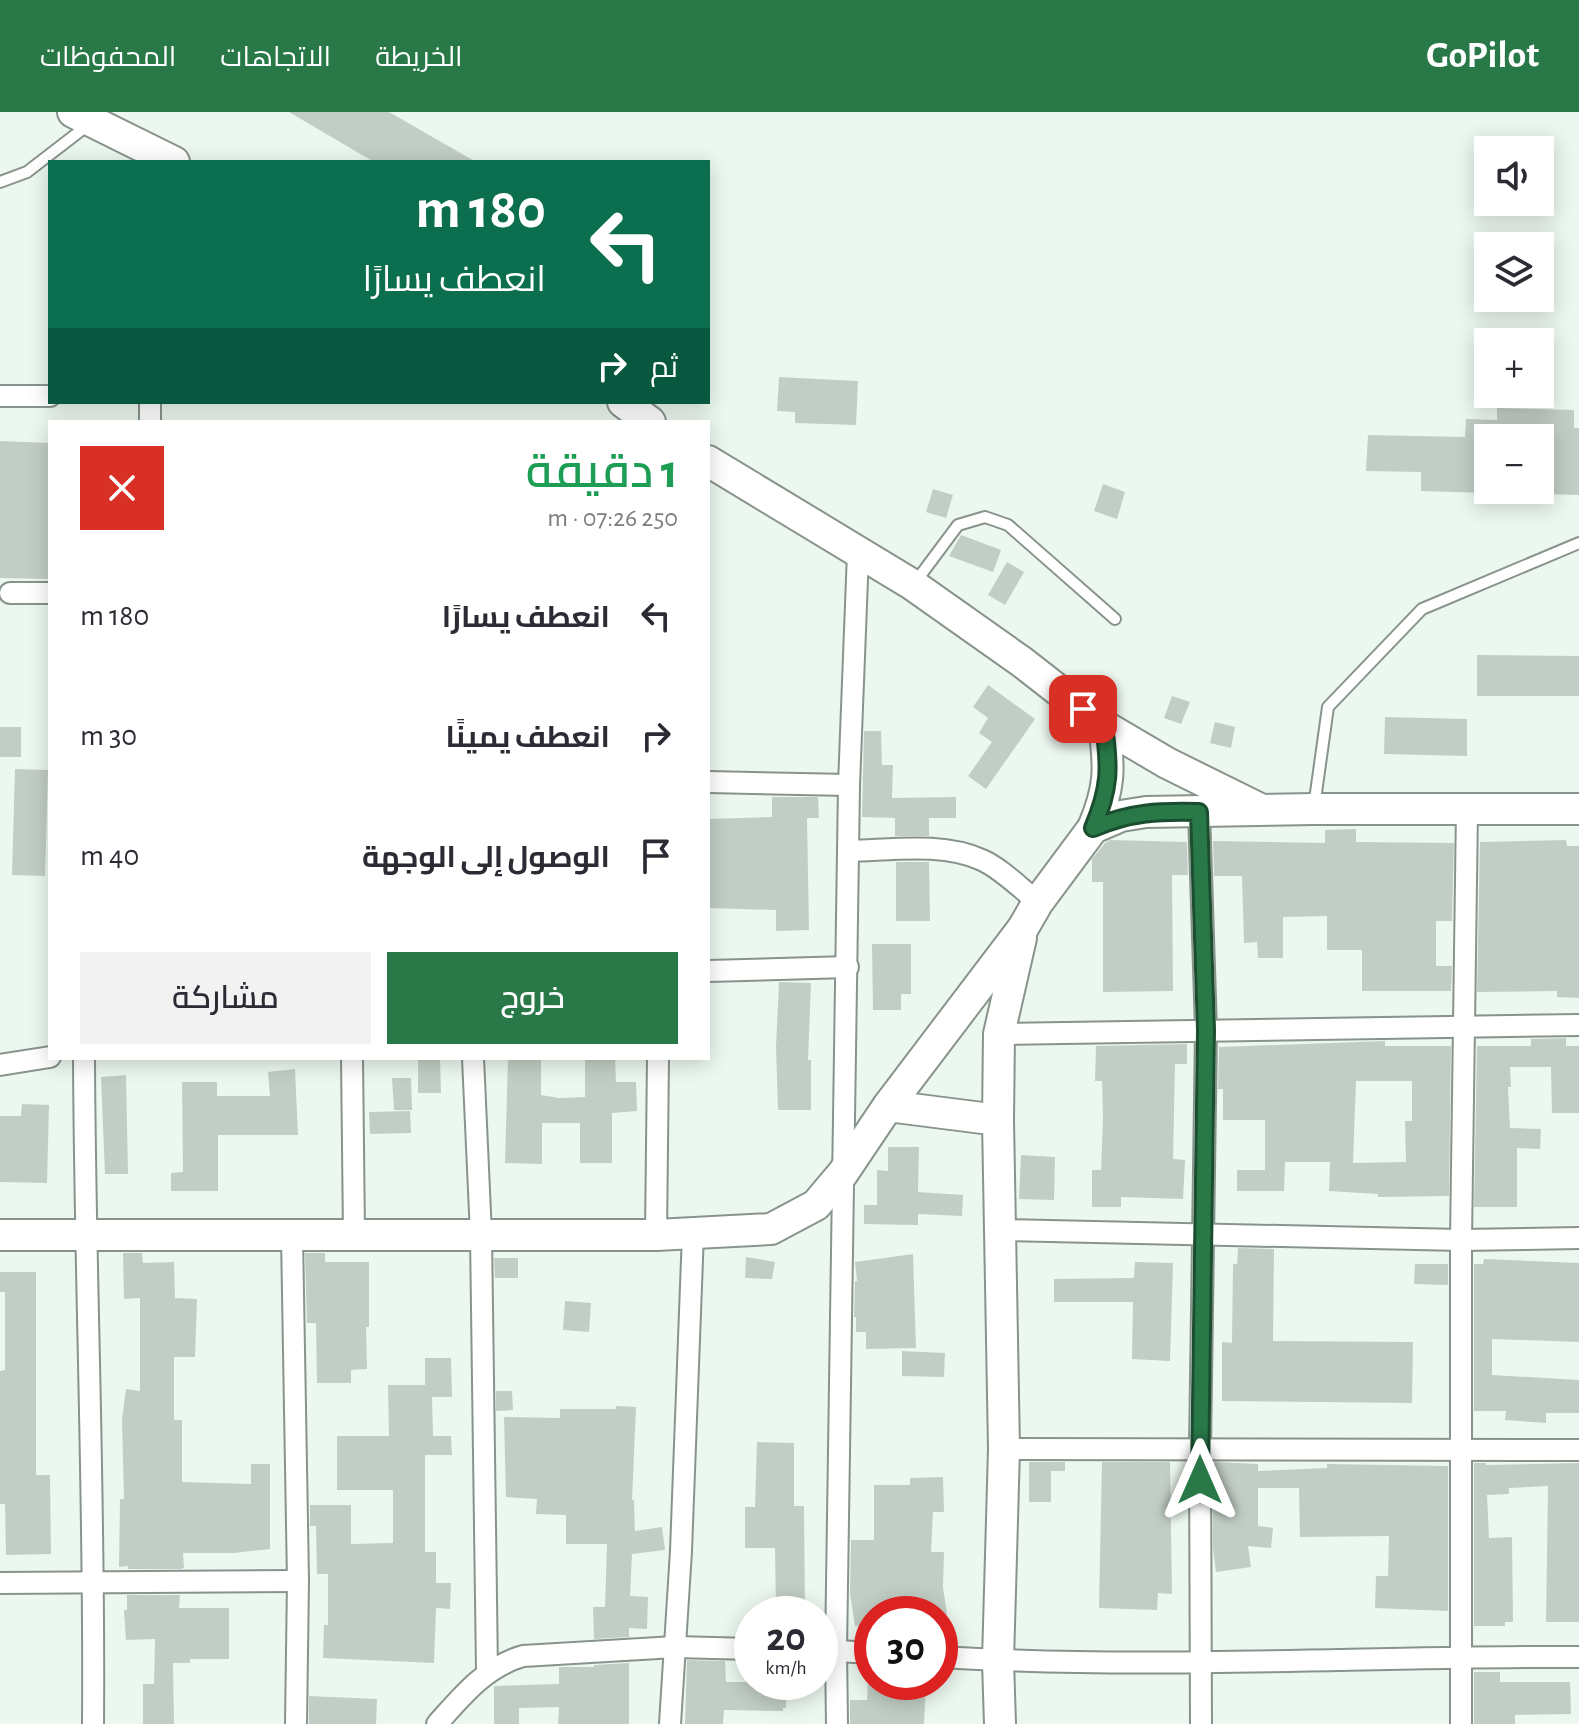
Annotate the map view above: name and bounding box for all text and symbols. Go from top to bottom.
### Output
text: GoPilot [1426,37,1539,75]
text: المحفوظات [40,44,176,72]
text: الاتجاهات [220,44,331,72]
text: الخريطة [375,44,463,72]
map controls [1474,136,1554,504]
button: sound [1474,136,1554,216]
text: 180 m [415,182,546,238]
icon: left [574,192,678,296]
button: layers [1474,232,1554,312]
text: انعطف يسارًا [363,262,546,298]
button: + [1474,328,1554,408]
icon: right [590,344,634,388]
text: ثم [650,353,678,383]
button: − [1474,424,1554,504]
button: close [80,446,164,530]
text: 1 دقيقة [526,449,678,497]
text: 250 m · 07:26 [547,505,678,531]
icon: left [634,594,678,638]
text: 180 m [80,601,149,631]
text: انعطف يسارًا [442,603,610,633]
pin [1049,675,1117,743]
icon: arrive [1061,687,1105,731]
icon: right [634,714,678,758]
text: 30 m [80,721,137,751]
text: انعطف يمينًا [446,723,610,753]
icon: arrive [634,834,678,878]
text: 40 m [80,841,139,871]
text: الوصول إلى الوجهة [362,843,610,873]
button: مشاركة [80,952,371,1044]
button: خروج [387,952,678,1044]
position arrow [1158,1438,1242,1522]
speed limit sign: 30 [854,1596,958,1700]
text: 20 [766,1618,806,1658]
text: km/h [765,1658,807,1678]

